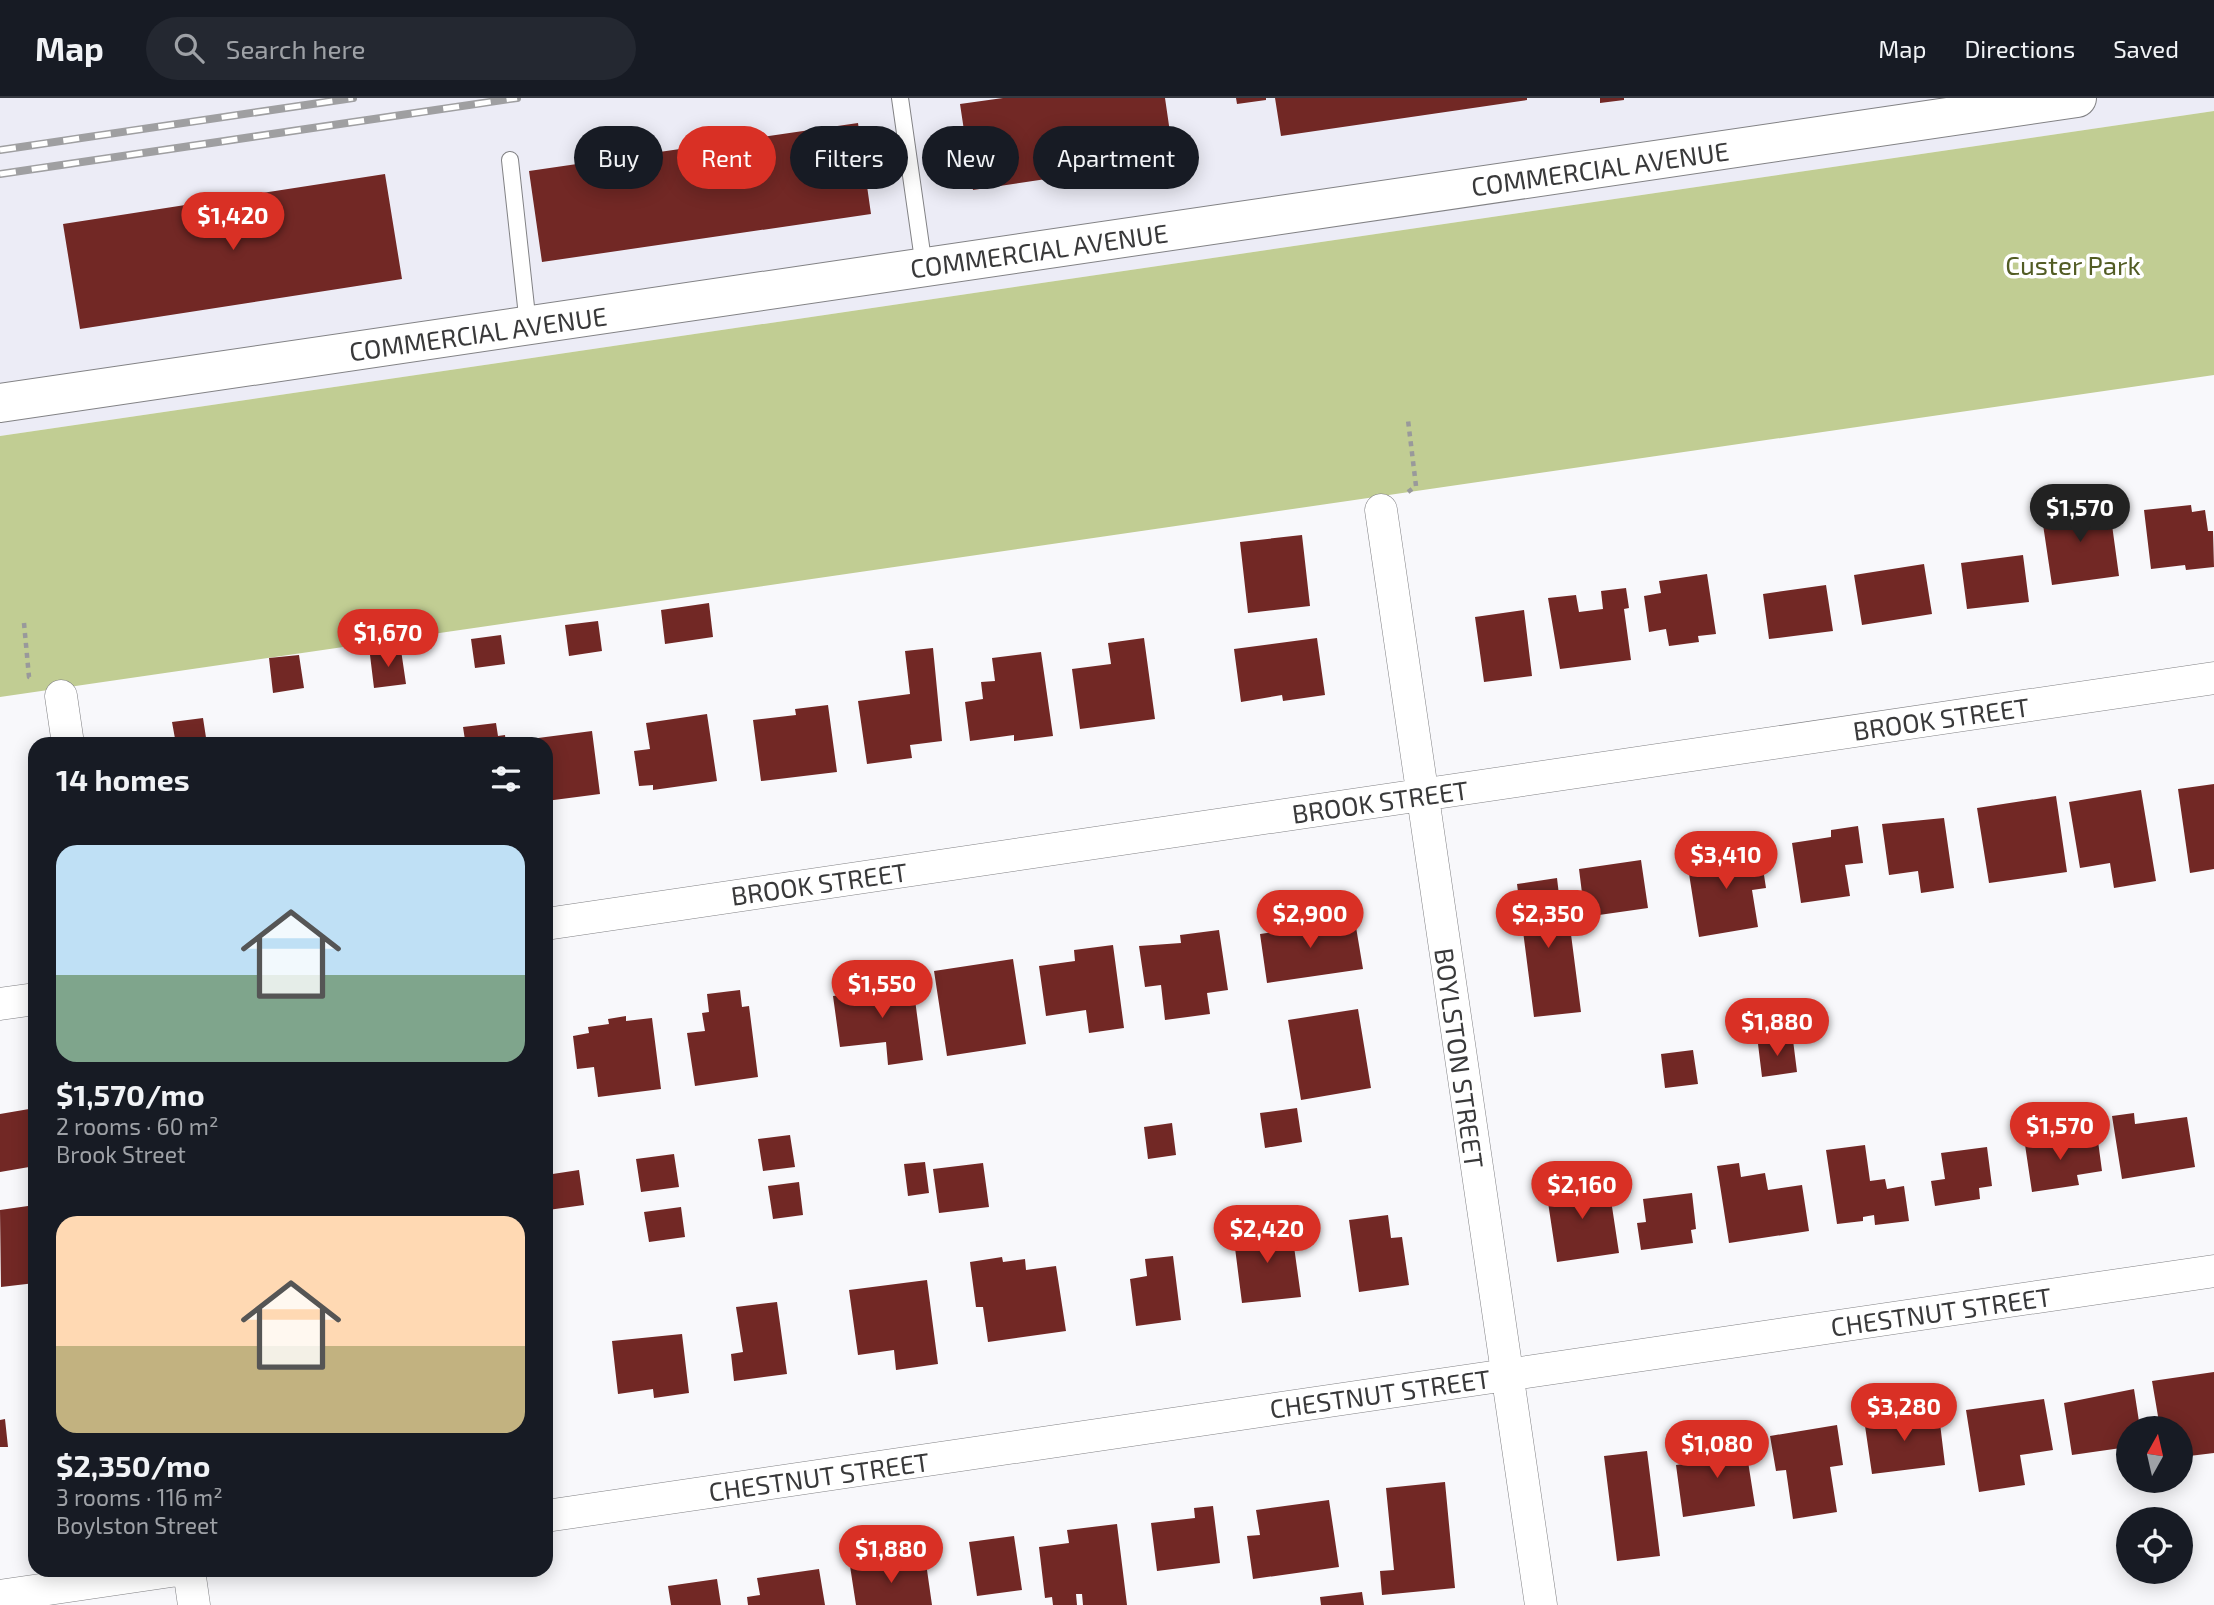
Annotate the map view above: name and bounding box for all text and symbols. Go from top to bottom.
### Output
search box [146,17,636,80]
text: Map [35,28,104,68]
icon: search [170,29,208,67]
text: Search here [226,33,365,64]
text: Map [1878,34,1926,63]
text: Directions [1964,34,2075,63]
text: Saved [2113,34,2179,63]
chip: Buy [574,126,663,189]
chip: Rent [677,126,776,189]
chip: Filters [790,126,908,189]
chip: New [922,126,1019,189]
chip: Apartment [1033,126,1199,189]
street label: COMMERCIAL AVENUE [1469,135,1731,201]
pin: $1,420 [176,192,290,252]
text: $1,420 [197,201,269,229]
street label: COMMERCIAL AVENUE [908,217,1170,283]
park label: Custer Park [2005,249,2141,280]
street label: COMMERCIAL AVENUE [347,300,609,366]
pin: $1,570 [2023,484,2137,544]
text: $1,570 [2046,493,2114,521]
pin: $1,670 [331,610,445,669]
text: $1,670 [353,618,423,646]
street label: BROOK STREET [1851,690,2031,746]
icon: filters [487,760,525,798]
text: 14 homes [56,761,190,797]
street label: BROOK STREET [1290,773,1470,829]
pin: $3,410 [1669,832,1783,891]
text: $3,410 [1691,840,1761,868]
street label: BROOK STREET [729,855,909,911]
pin: $2,900 [1253,890,1367,950]
pin: $2,350 [1491,890,1605,950]
icon: home [228,891,354,1017]
text: $2,900 [1273,899,1347,927]
text: $2,350 [1512,899,1584,927]
street label: BOYLSTON STREET [1429,946,1491,1170]
pin: $1,550 [825,960,939,1020]
text: $1,550 [848,969,916,997]
pin: $1,880 [1720,998,1834,1058]
text: $1,880 [1741,1007,1813,1035]
text: $1,570/mo [56,1076,205,1112]
pin: $1,570 [2003,1102,2117,1162]
text: $1,570 [2026,1111,2094,1139]
text: 2 rooms · 60 m² [56,1112,218,1140]
text: Brook Street [56,1140,186,1168]
pin: $2,160 [1525,1162,1639,1221]
text: $2,160 [1547,1170,1617,1198]
pin: $2,420 [1210,1206,1324,1265]
text: $2,420 [1230,1214,1304,1242]
icon: home [228,1262,354,1388]
street label: CHESTNUT STREET [1829,1280,2053,1342]
street label: CHESTNUT STREET [1268,1362,1492,1424]
pin: $3,280 [1847,1384,1961,1443]
text: $3,280 [1867,1392,1941,1420]
north arrow [2116,1416,2193,1493]
map controls [2116,1416,2193,1584]
pin: $1,080 [1660,1420,1774,1480]
text: $1,080 [1681,1429,1753,1457]
street label: CHESTNUT STREET [707,1445,931,1507]
text: $2,350/mo [56,1447,210,1483]
text: 3 rooms · 116 m² [56,1483,223,1511]
button: locate [2116,1507,2193,1584]
text: Boylston Street [56,1511,218,1539]
pin: $1,880 [834,1526,948,1585]
text: $1,880 [855,1534,927,1562]

